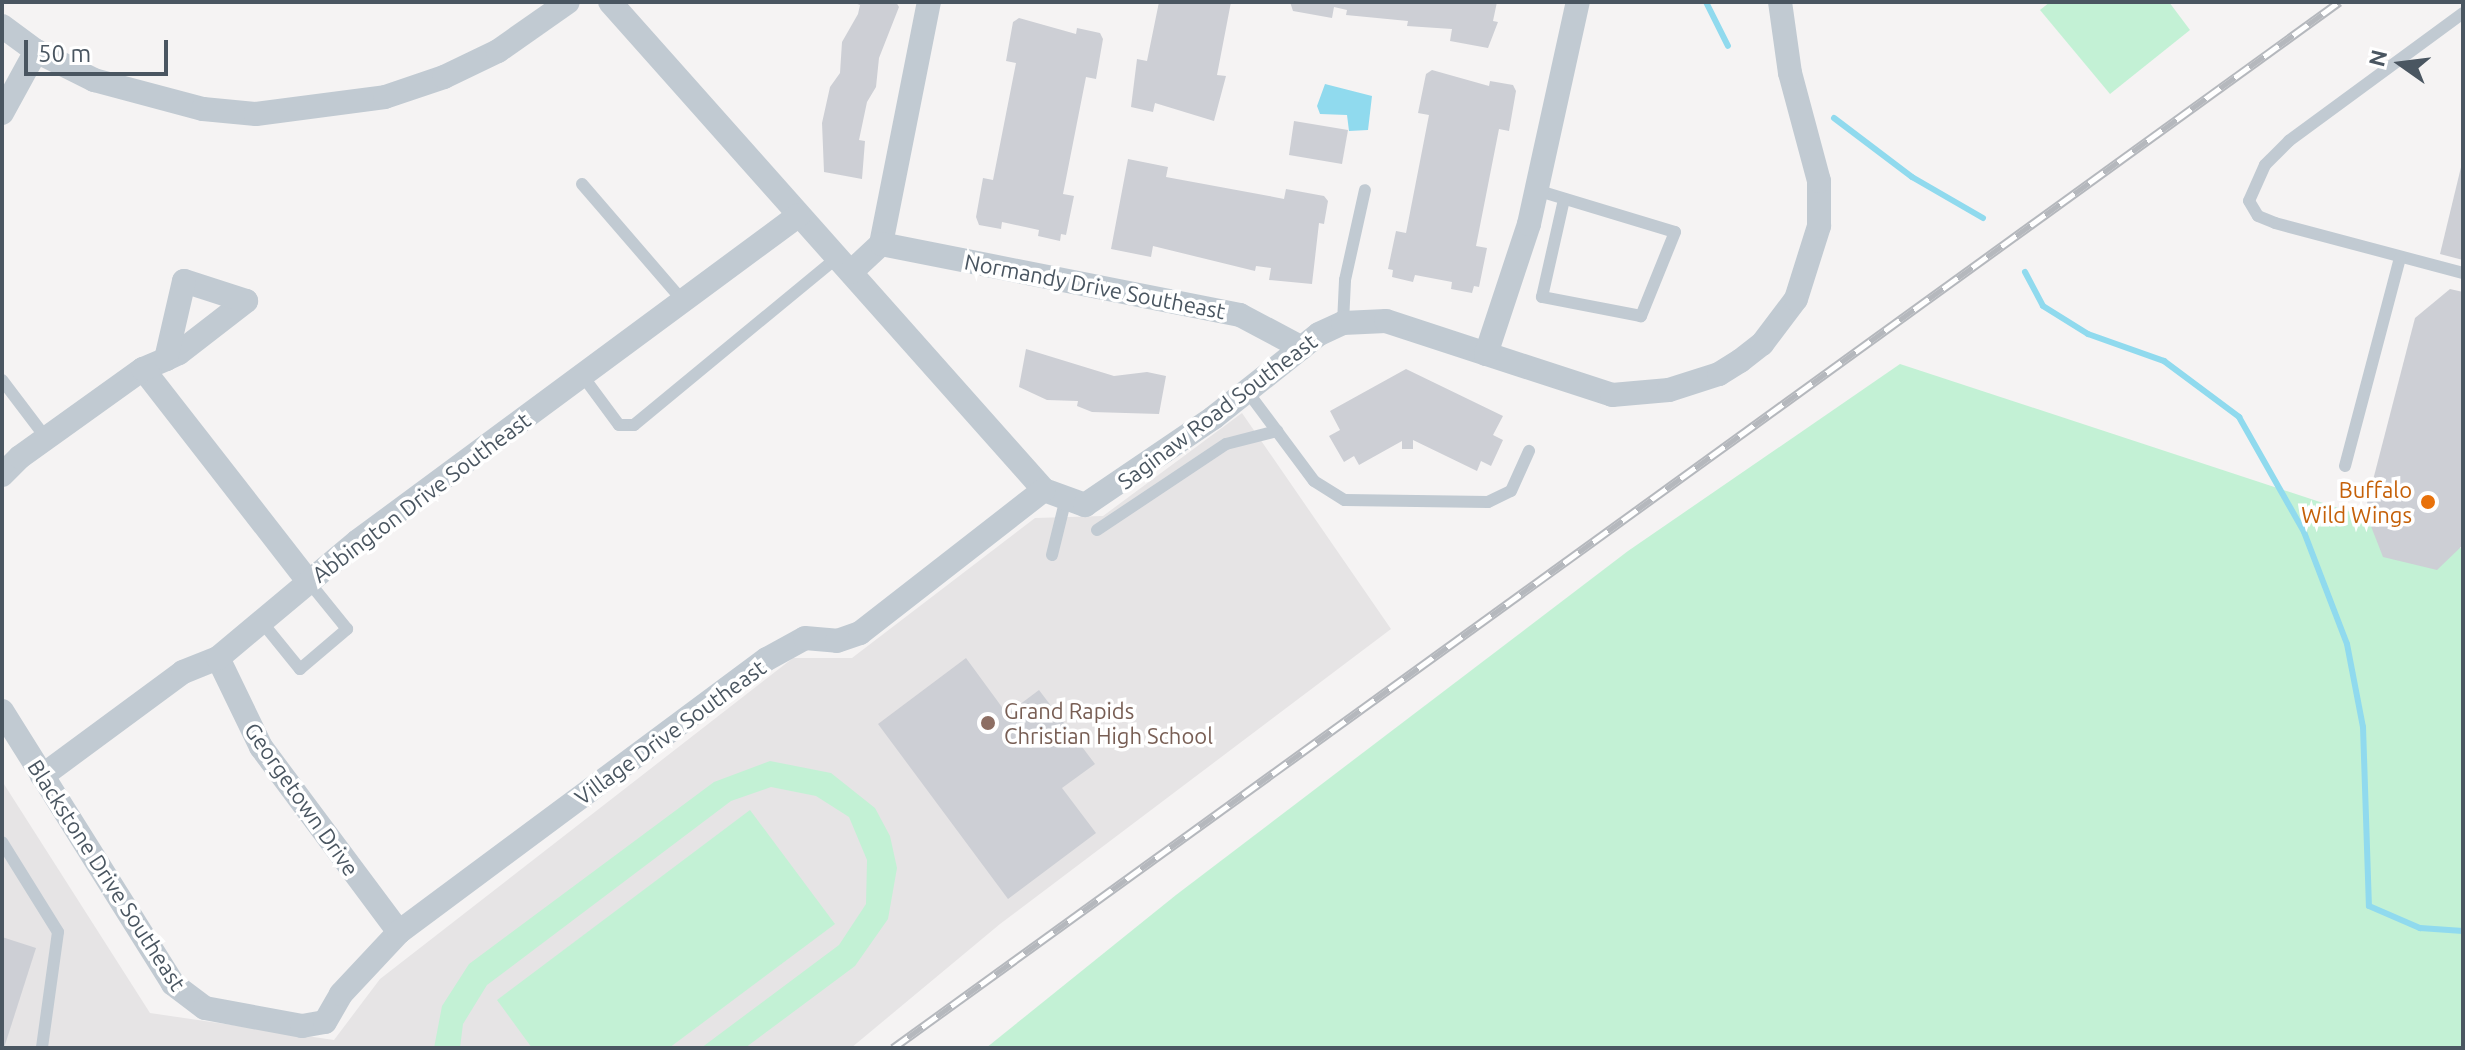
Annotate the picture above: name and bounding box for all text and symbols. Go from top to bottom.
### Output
scale bar [28,24,172,74]
north arrow [2361,24,2441,104]
text: 50 m [38,40,91,67]
text: N [2363,47,2391,69]
street label: Normandy Drive Southeast [962,248,1228,324]
street label: Saginaw Road Southeast [1112,328,1322,494]
street label: Abbington Drive Southeast [307,406,535,588]
place label: Buffalo Wild Wings [2301,476,2412,528]
marker: Buffalo Wild Wings [2419,493,2437,511]
street label: Village Drive Southeast [569,654,771,810]
place label: Grand Rapids Christian High School [1004,697,1213,748]
marker: Grand Rapids Christian High School [979,714,997,732]
street label: Georgetown Drive [239,717,365,881]
street label: Blackstone Drive Southeast [22,755,192,995]

